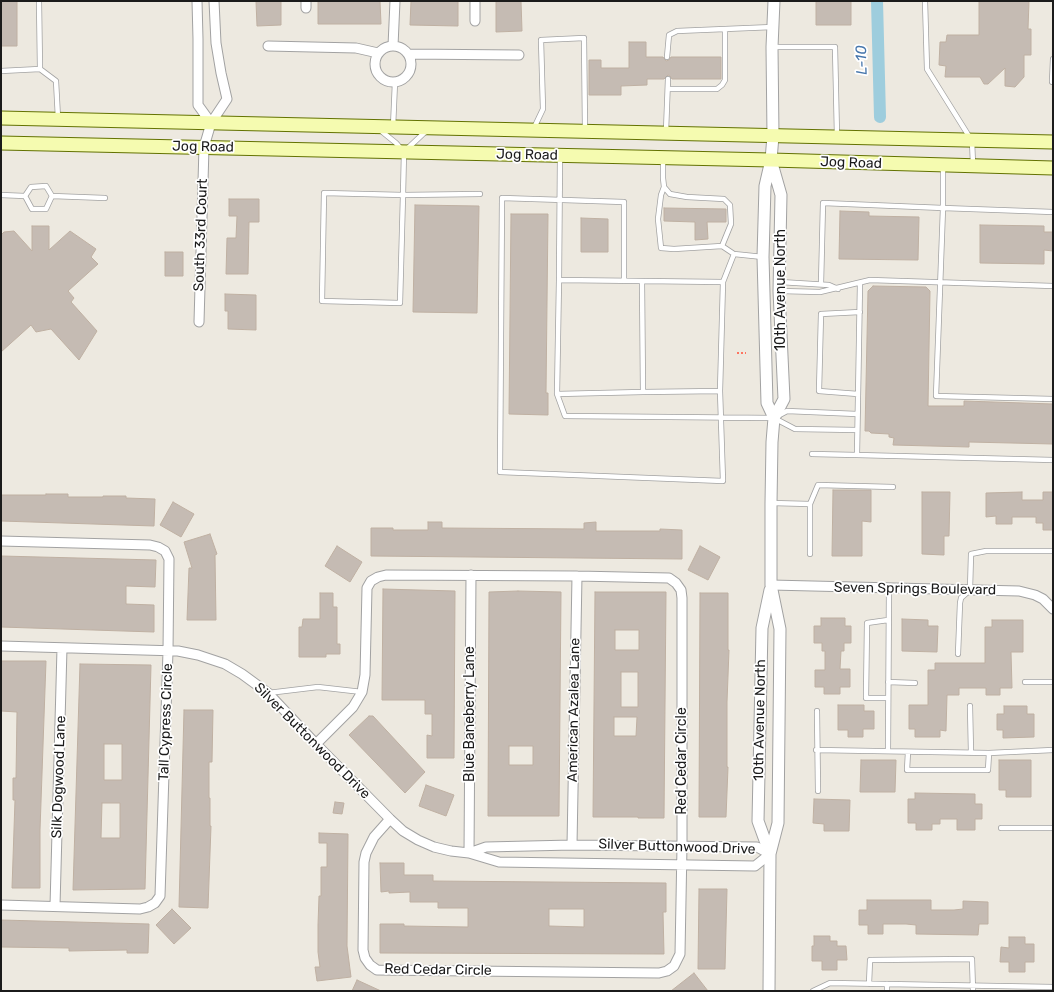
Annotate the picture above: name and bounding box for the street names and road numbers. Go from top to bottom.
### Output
street label: Jog Road [172,138,234,156]
street label: Jog Road [496,146,558,164]
street label: Jog Road [820,154,882,172]
street label: South 33rd Court [191,178,211,292]
street label: 10th Avenue North [773,229,789,351]
street label: Seven Springs Boulevard [834,579,996,599]
street label: American Azalea Lane [564,638,584,782]
street label: Blue Baneberry Lane [462,646,478,782]
street label: 10th Avenue North [751,659,769,781]
street label: Tall Cypress Circle [156,663,176,781]
street label: Silver Buttonwood Drive [250,679,374,803]
street label: Red Cedar Circle [674,707,690,815]
street label: Silk Dogwood Lane [48,715,70,839]
street label: Silver Buttonwood Drive [598,836,756,858]
street label: Red Cedar Circle [384,961,492,979]

